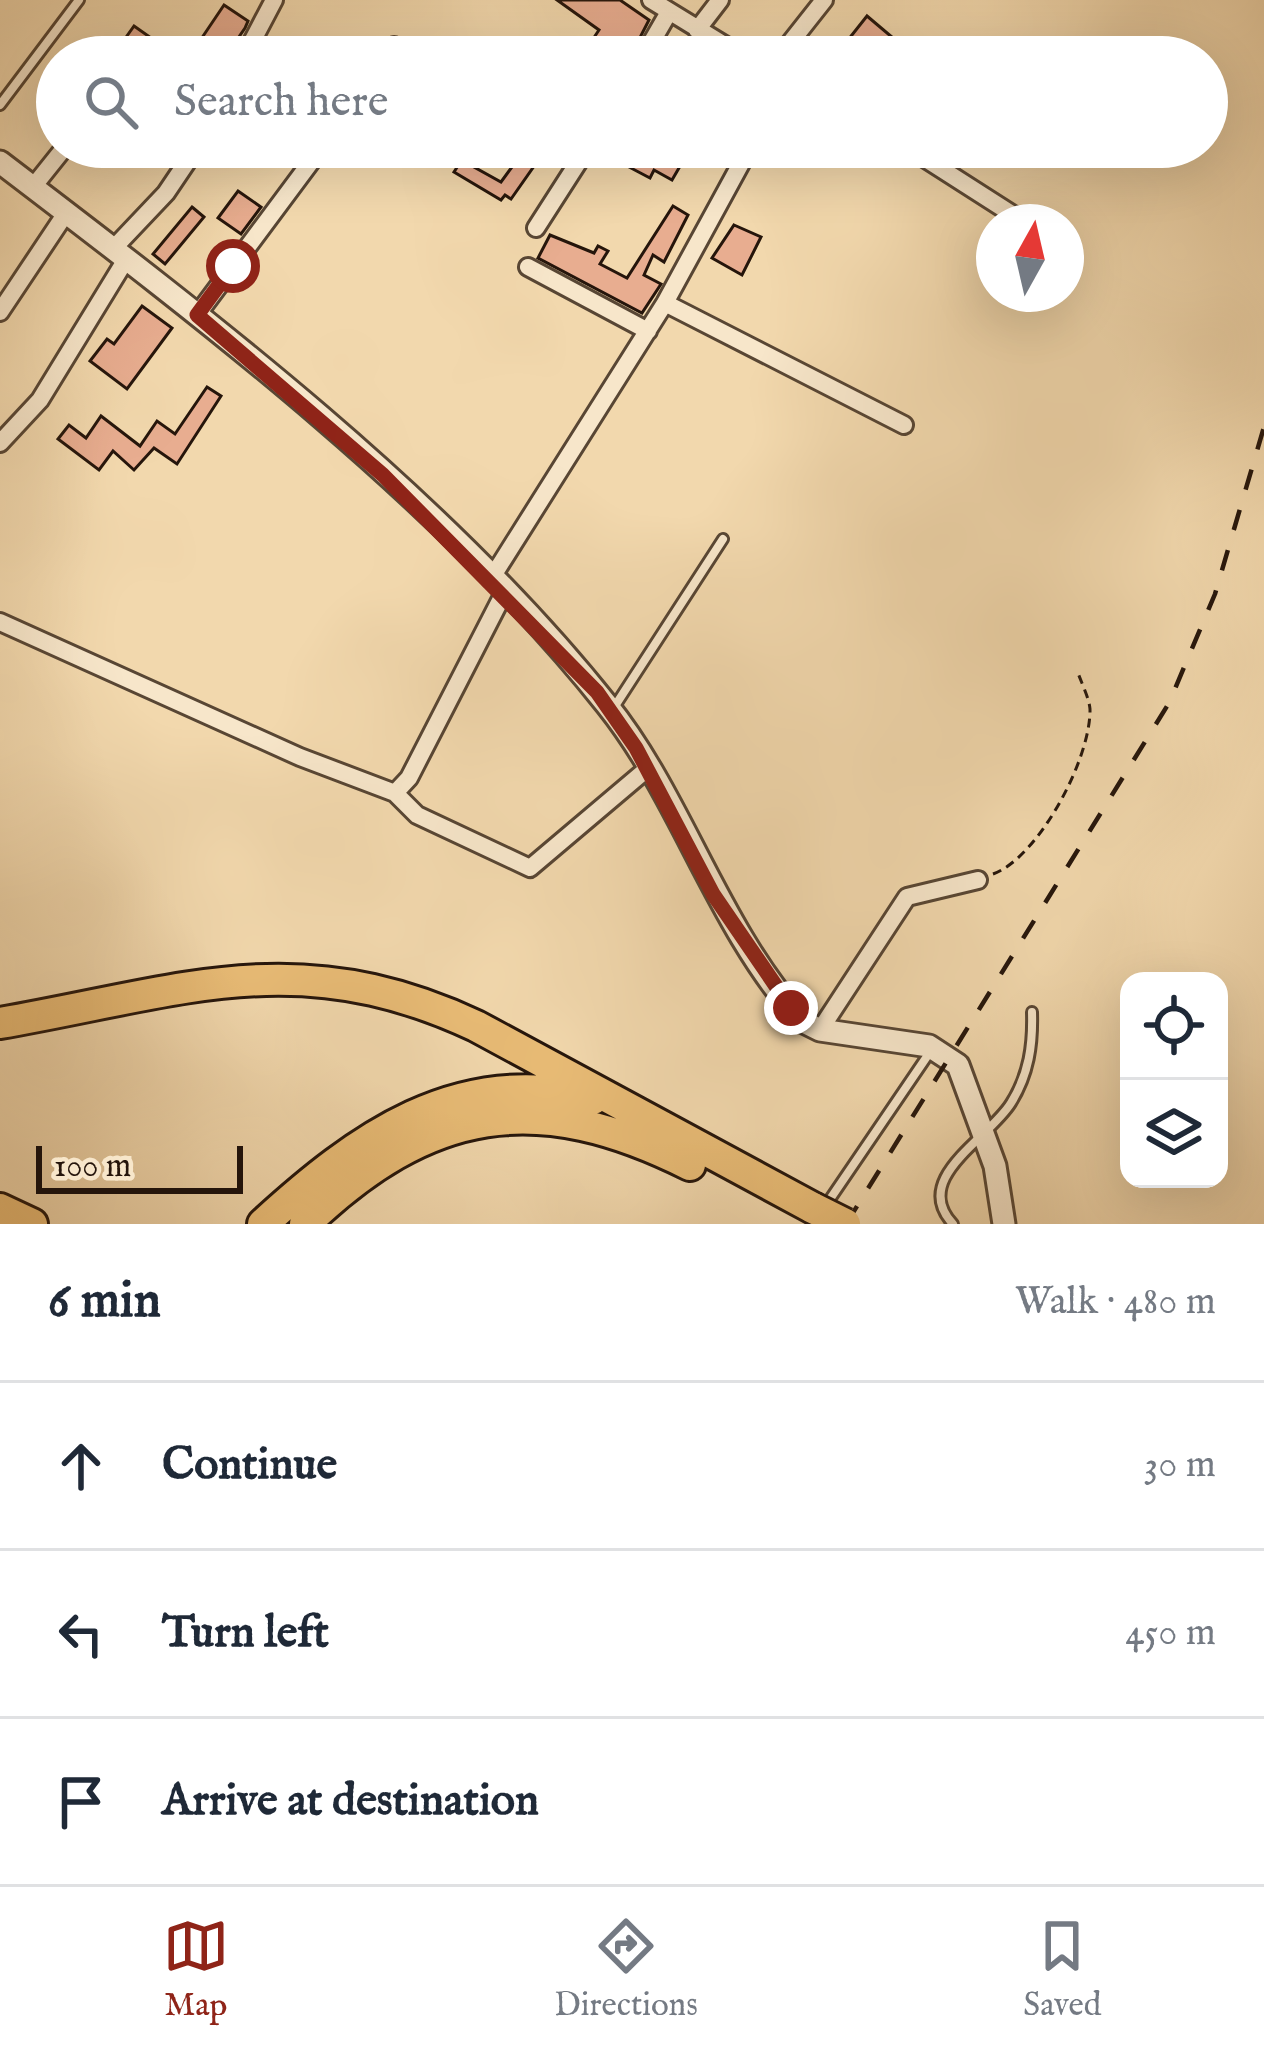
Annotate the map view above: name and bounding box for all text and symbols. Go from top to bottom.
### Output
search box [36,36,1228,168]
icon: search [78,69,144,135]
text: Search here [174,74,388,131]
north arrow [976,204,1084,312]
route start [206,239,260,293]
map controls [1120,972,1228,1188]
button: locate [1120,972,1228,1080]
route end [764,981,818,1035]
button: layers [1120,1080,1228,1188]
scale bar [36,1140,243,1193]
text: 100 m [54,1146,131,1188]
text: 6 min [48,1270,161,1335]
text: Walk · 480 m [1015,1278,1216,1327]
icon: ahead [48,1433,114,1499]
text: Continue [162,1437,337,1494]
text: 30 m [1144,1441,1216,1490]
icon: left [48,1601,114,1667]
text: Turn left [162,1605,329,1662]
text: 450 m [1125,1609,1216,1658]
icon: arrive [48,1769,114,1835]
text: Arrive at destination [162,1773,539,1830]
tab: Map [163,1913,229,2027]
tab: Directions [554,1913,698,2027]
tab: Saved [1023,1913,1101,2027]

